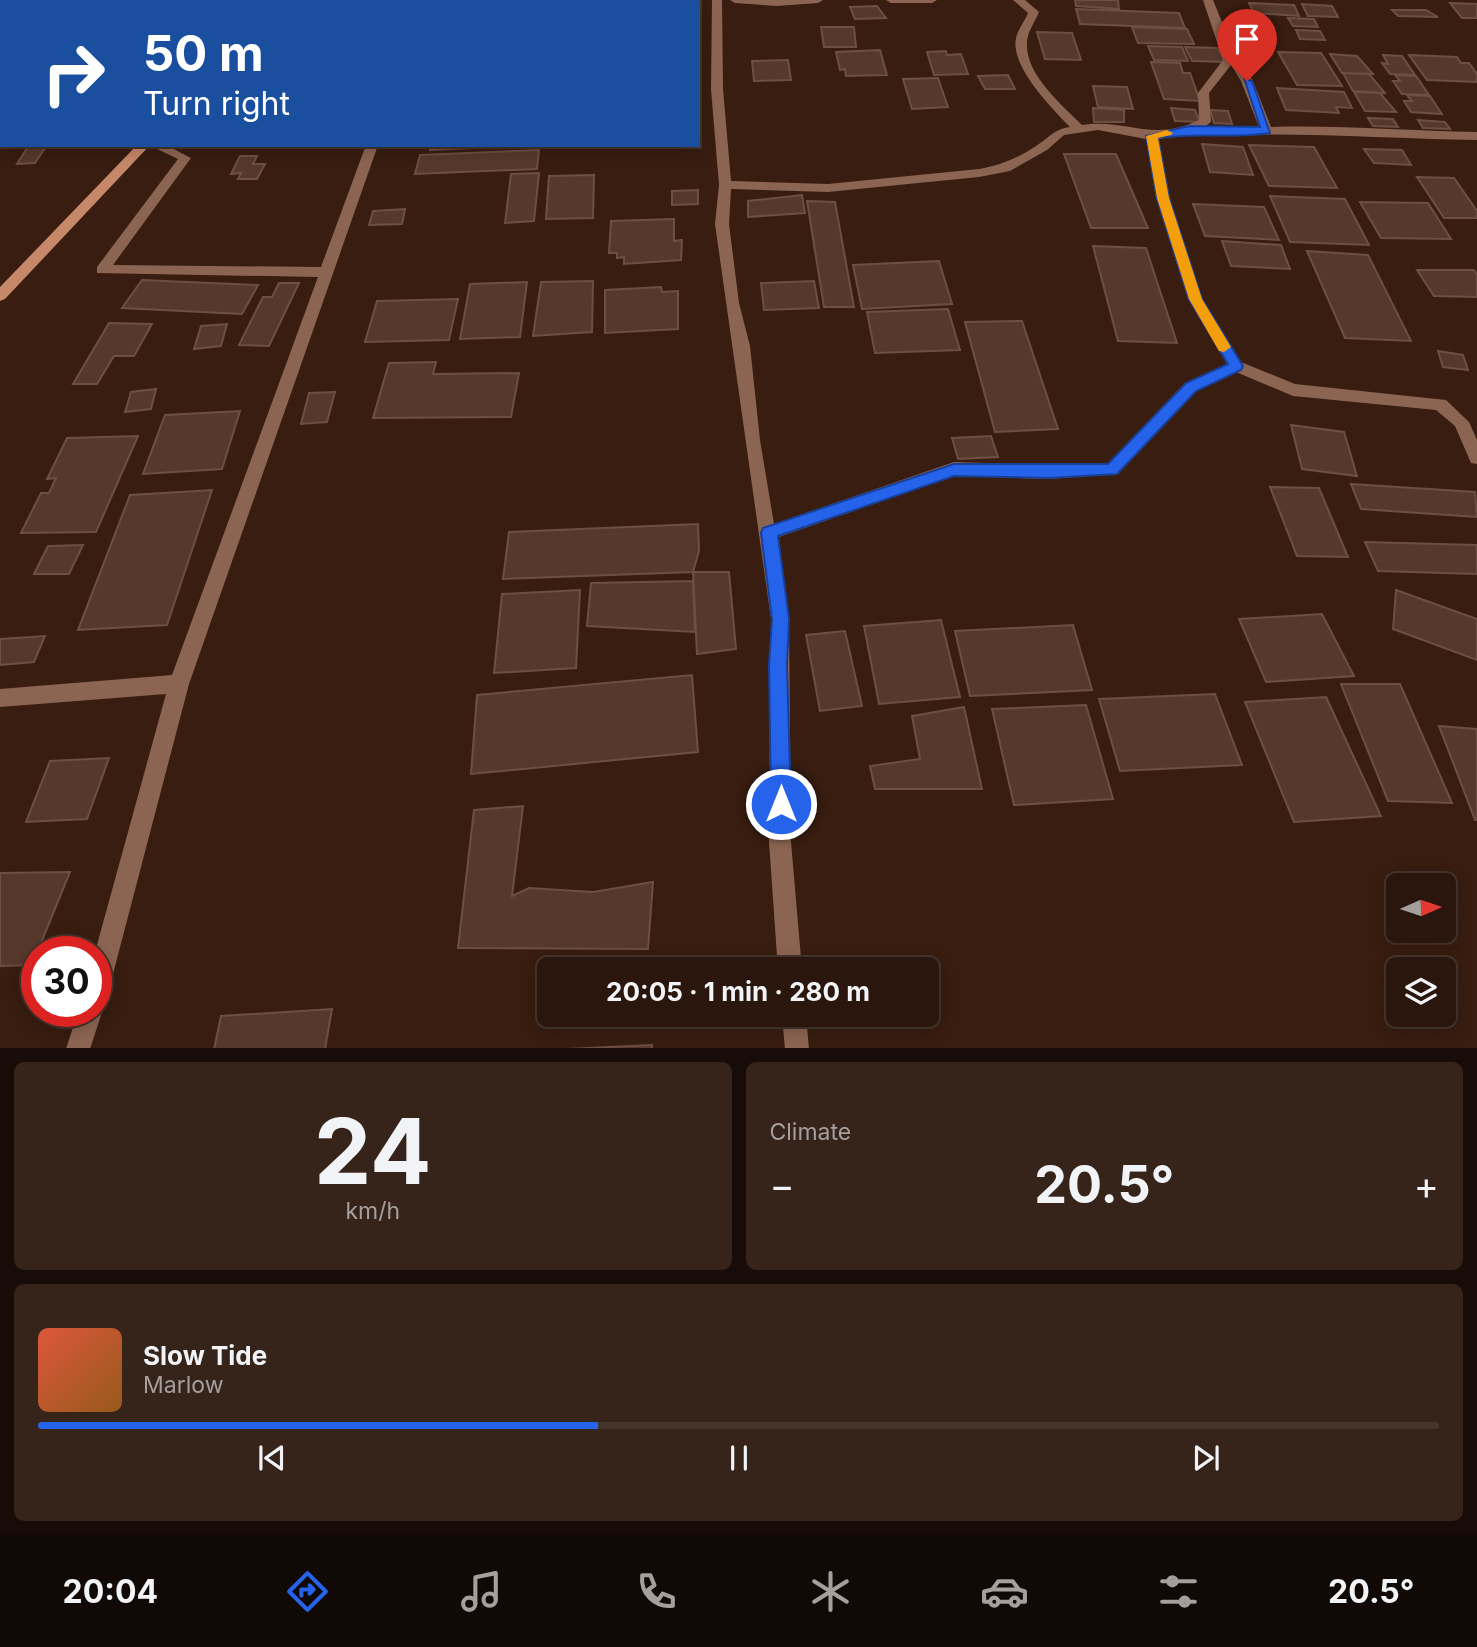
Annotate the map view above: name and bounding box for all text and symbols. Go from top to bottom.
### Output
pin [1217,9,1277,81]
icon: arrive [1228,20,1266,58]
text: 50 m [143,24,264,83]
icon: right [28,28,119,119]
text: Turn right [143,84,290,123]
position arrow [744,767,818,841]
north arrow [1386,873,1456,943]
map controls [1386,873,1456,1027]
speed limit sign: 30 [21,936,112,1027]
button: layers [1386,957,1456,1027]
text: 20:05 · 1 min · 280 m [606,976,870,1007]
text: 24 [314,1096,431,1206]
text: Climate [770,1118,851,1146]
text: 20.5° [1034,1153,1174,1216]
text: − [770,1162,795,1208]
text: + [1414,1162,1439,1208]
text: km/h [345,1197,400,1225]
text: Slow Tide [143,1340,267,1371]
text: Marlow [143,1371,223,1399]
icon: previous [253,1439,291,1477]
icon: pause [720,1439,758,1477]
icon: next [1187,1439,1225,1477]
icon: directions [283,1567,332,1616]
icon: music [457,1567,506,1616]
icon: phone [632,1567,681,1616]
icon: climate [806,1567,855,1616]
icon: car [980,1567,1029,1616]
icon: filters [1154,1567,1203,1616]
text: 20:04 [63,1572,158,1611]
text: 20.5° [1328,1572,1414,1611]

